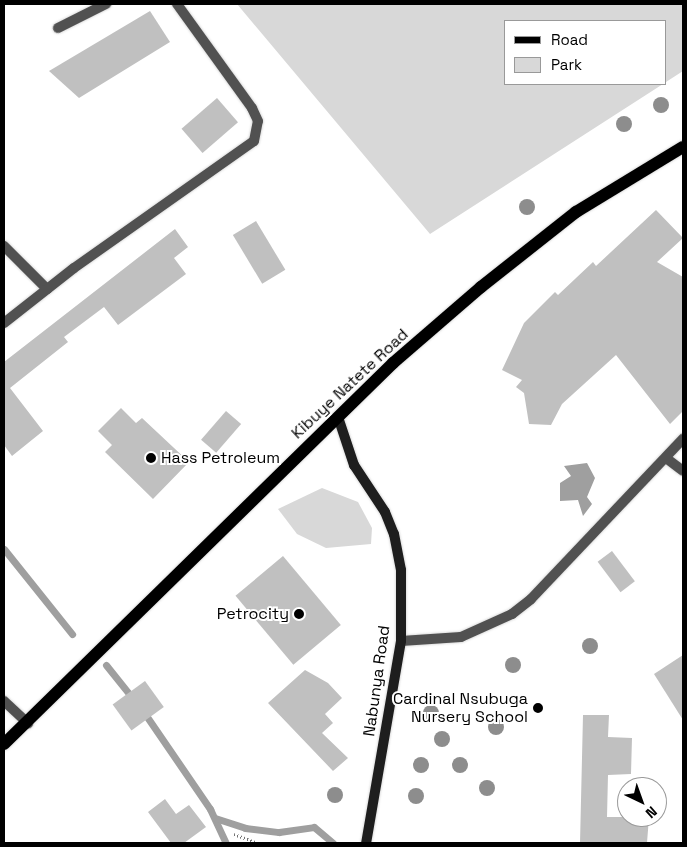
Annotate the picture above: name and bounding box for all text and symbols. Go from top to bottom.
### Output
legend [504,20,667,85]
text: Road [551,30,588,49]
text: Park [551,55,582,74]
street label: Kibuye Natete Road [288,325,412,443]
place label: Hass Petroleum [161,448,280,468]
marker: Hass Petroleum [145,452,157,464]
place label: Petrocity [217,604,289,624]
marker: Petrocity [293,608,305,620]
street label: Nabunya Road [360,624,394,738]
place label: Cardinal Nsubuga Nursery School [393,689,528,727]
marker: Cardinal Nsubuga Nursery School [532,702,544,714]
north arrow [617,777,667,827]
text: N [642,803,661,822]

